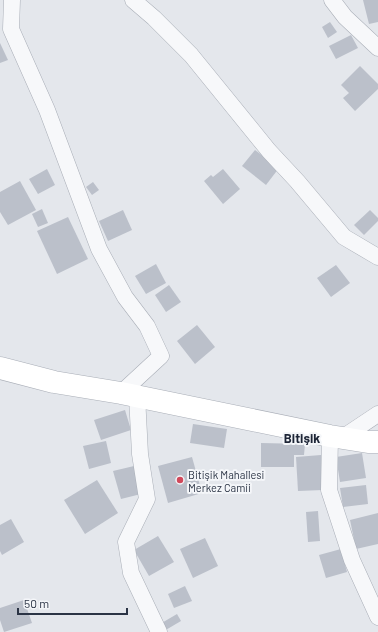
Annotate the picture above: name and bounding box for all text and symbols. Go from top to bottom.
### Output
district label: Bitişik [284,430,320,446]
place label: Bitişik Mahallesi Merkez Camii [188,468,265,494]
marker: Bitişik Mahallesi Merkez Camii [175,475,185,485]
scale bar [18,590,127,616]
text: 50 m [24,596,49,610]

